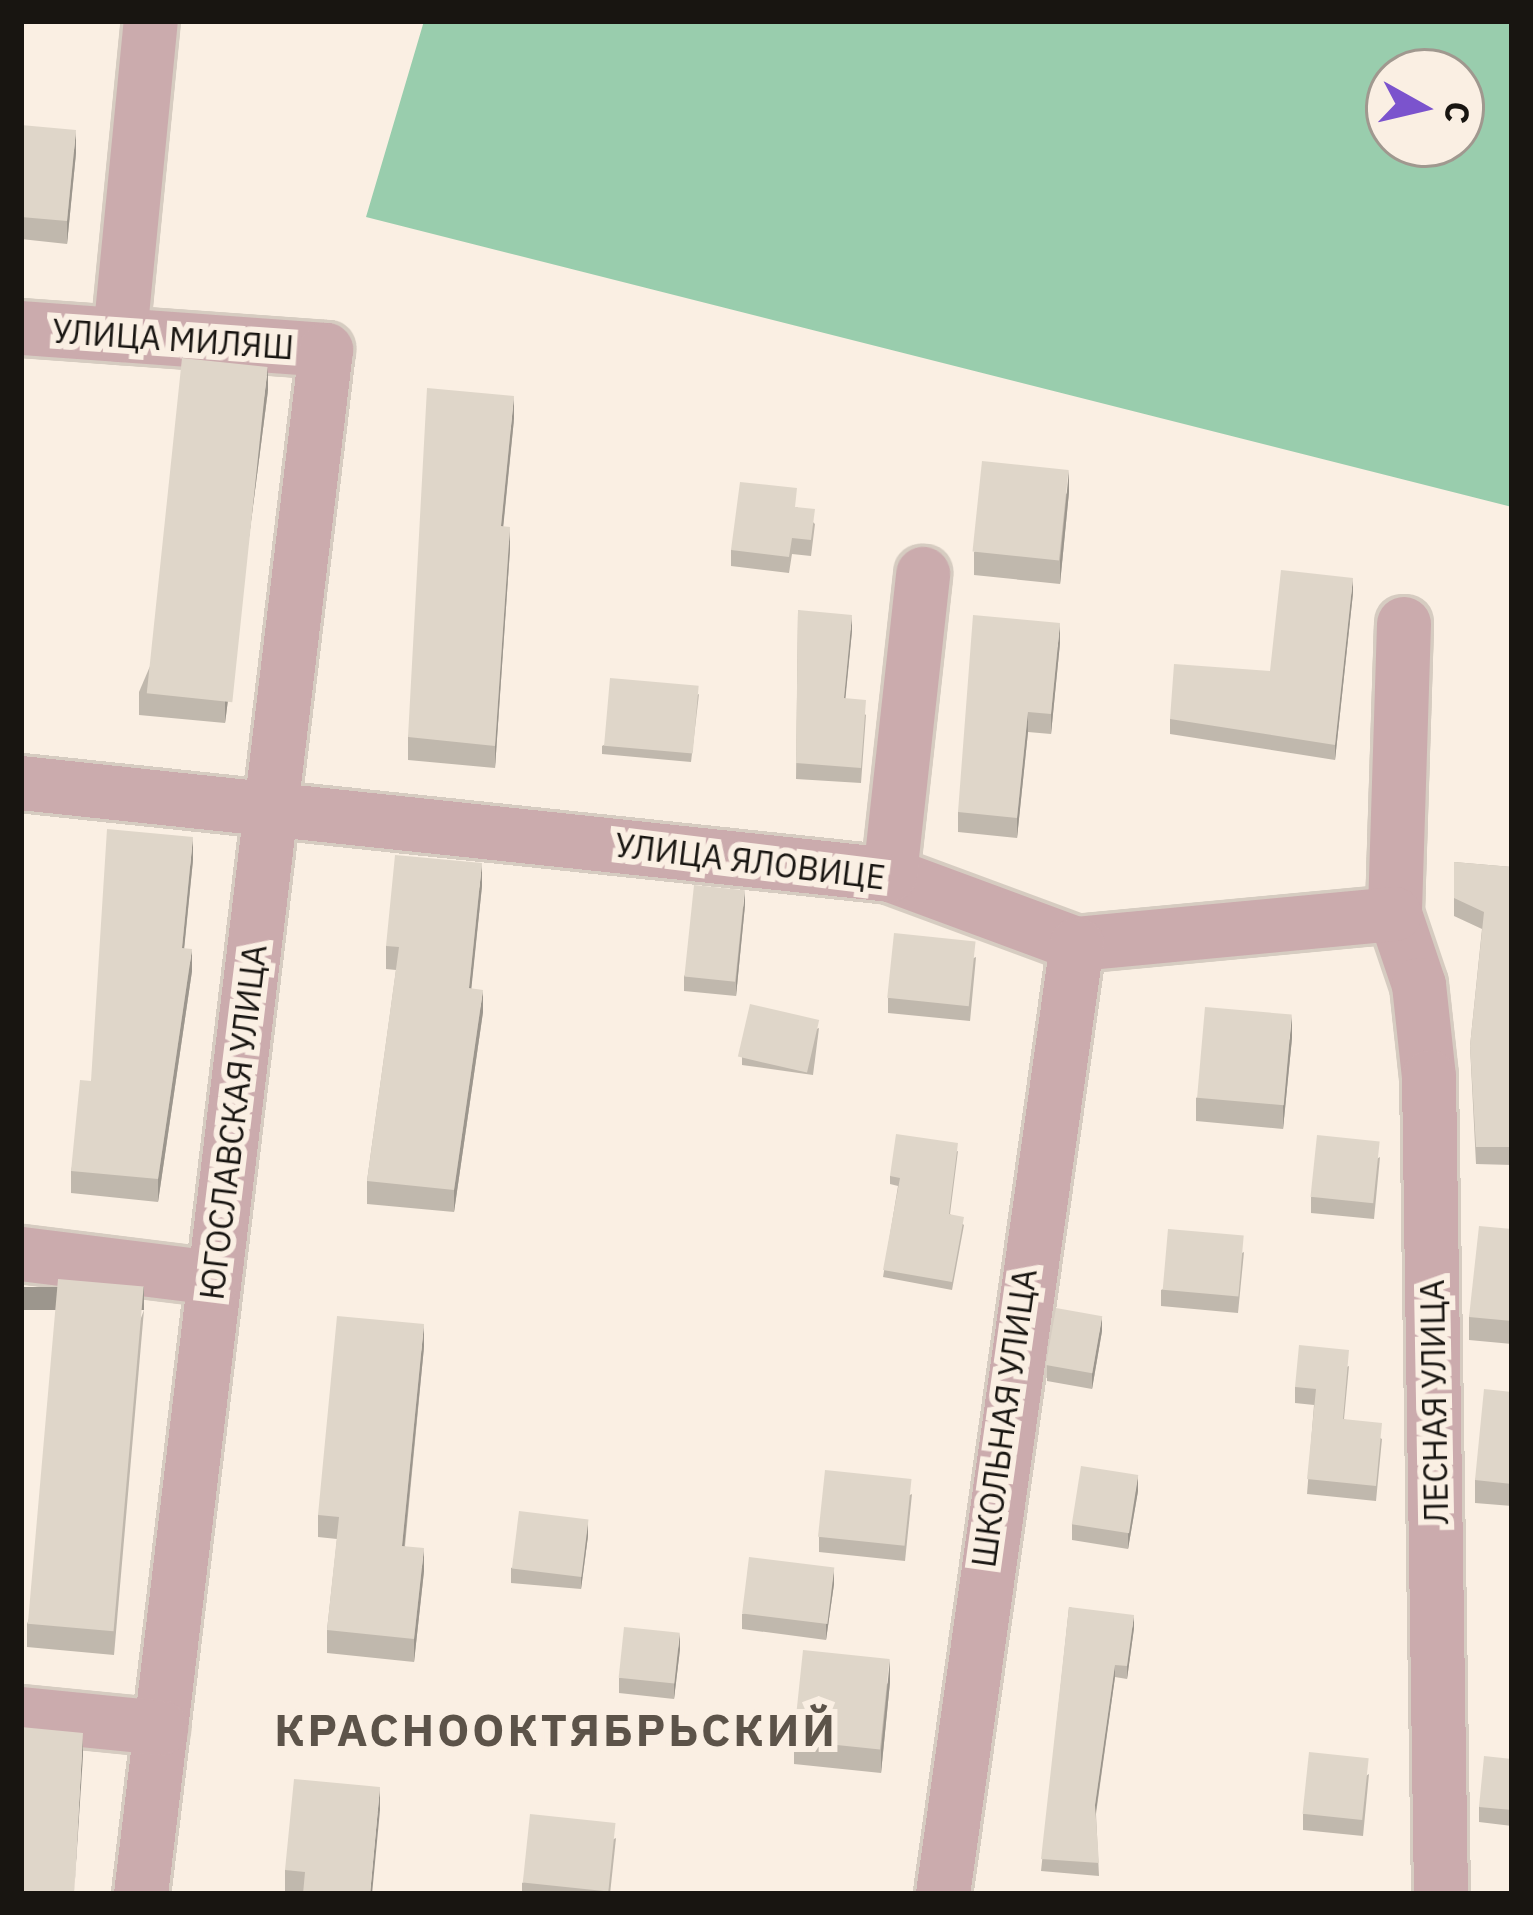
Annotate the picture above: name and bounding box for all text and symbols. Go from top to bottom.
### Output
north arrow [1365,48,1485,168]
text: С [1435,99,1481,126]
street label: УЛИЦА МИЛЯШ [51,311,295,367]
street label: УЛИЦА ЯЛОВИЦЕ [613,825,887,897]
street label: ЮГОСЛАВСКАЯ УЛИЦА [192,942,274,1302]
street label: ШКОЛЬНАЯ УЛИЦА [963,1266,1045,1570]
street label: ЛЕСНАЯ УЛИЦА [1412,1279,1456,1525]
district label: КРАСНООКТЯБРЬСКИЙ [274,1703,838,1757]

